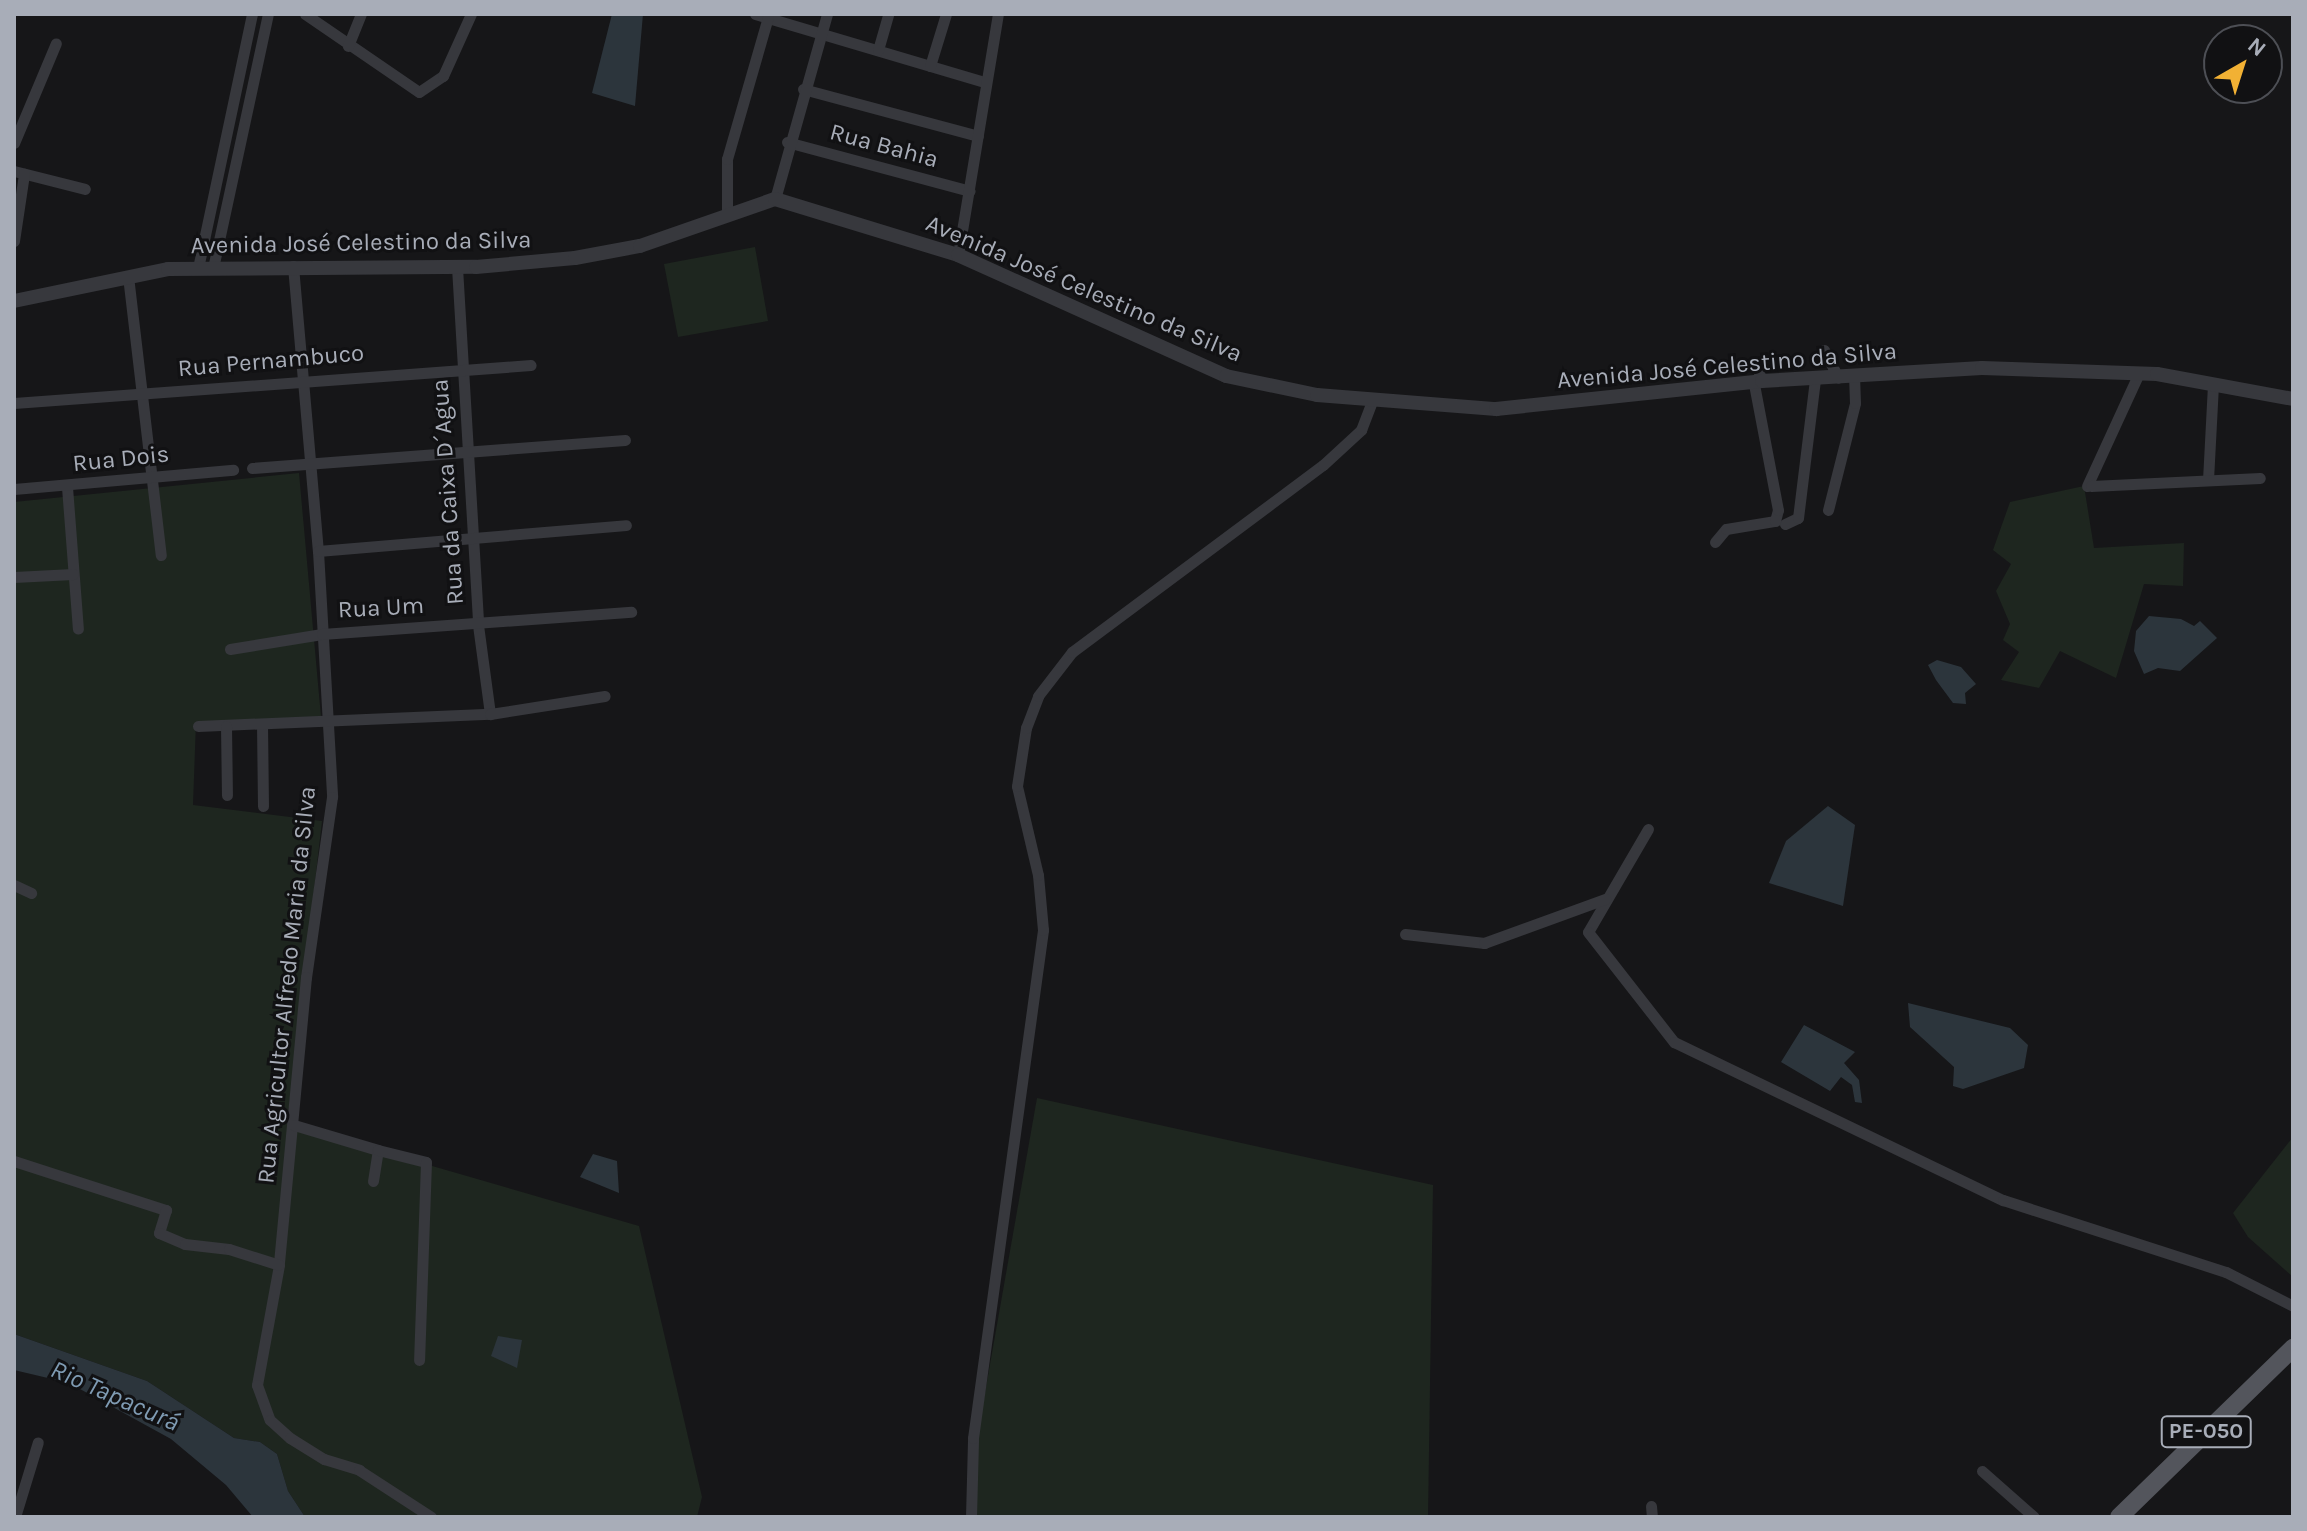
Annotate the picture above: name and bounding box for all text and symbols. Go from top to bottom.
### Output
north arrow [2203,24,2283,104]
text: N [2243,32,2271,62]
street label: Rua Bahia [827,118,941,174]
street label: Avenida José Celestino da Silva [922,209,1246,369]
street label: Avenida José Celestino da Silva [190,226,532,260]
street label: Avenida José Celestino da Silva [1556,337,1898,395]
street label: Rua Pernambuco [177,339,365,383]
street label: Rua da Caixa D´Agua [426,378,470,606]
street label: Rua Dois [71,440,171,478]
street label: Rua Um [337,591,425,625]
street label: Rua Agricultor Alfredo Maria da Silva [252,785,322,1185]
water label: Rio Tapacurá [46,1354,184,1438]
road number: PE-050 [2160,1414,2252,1450]

